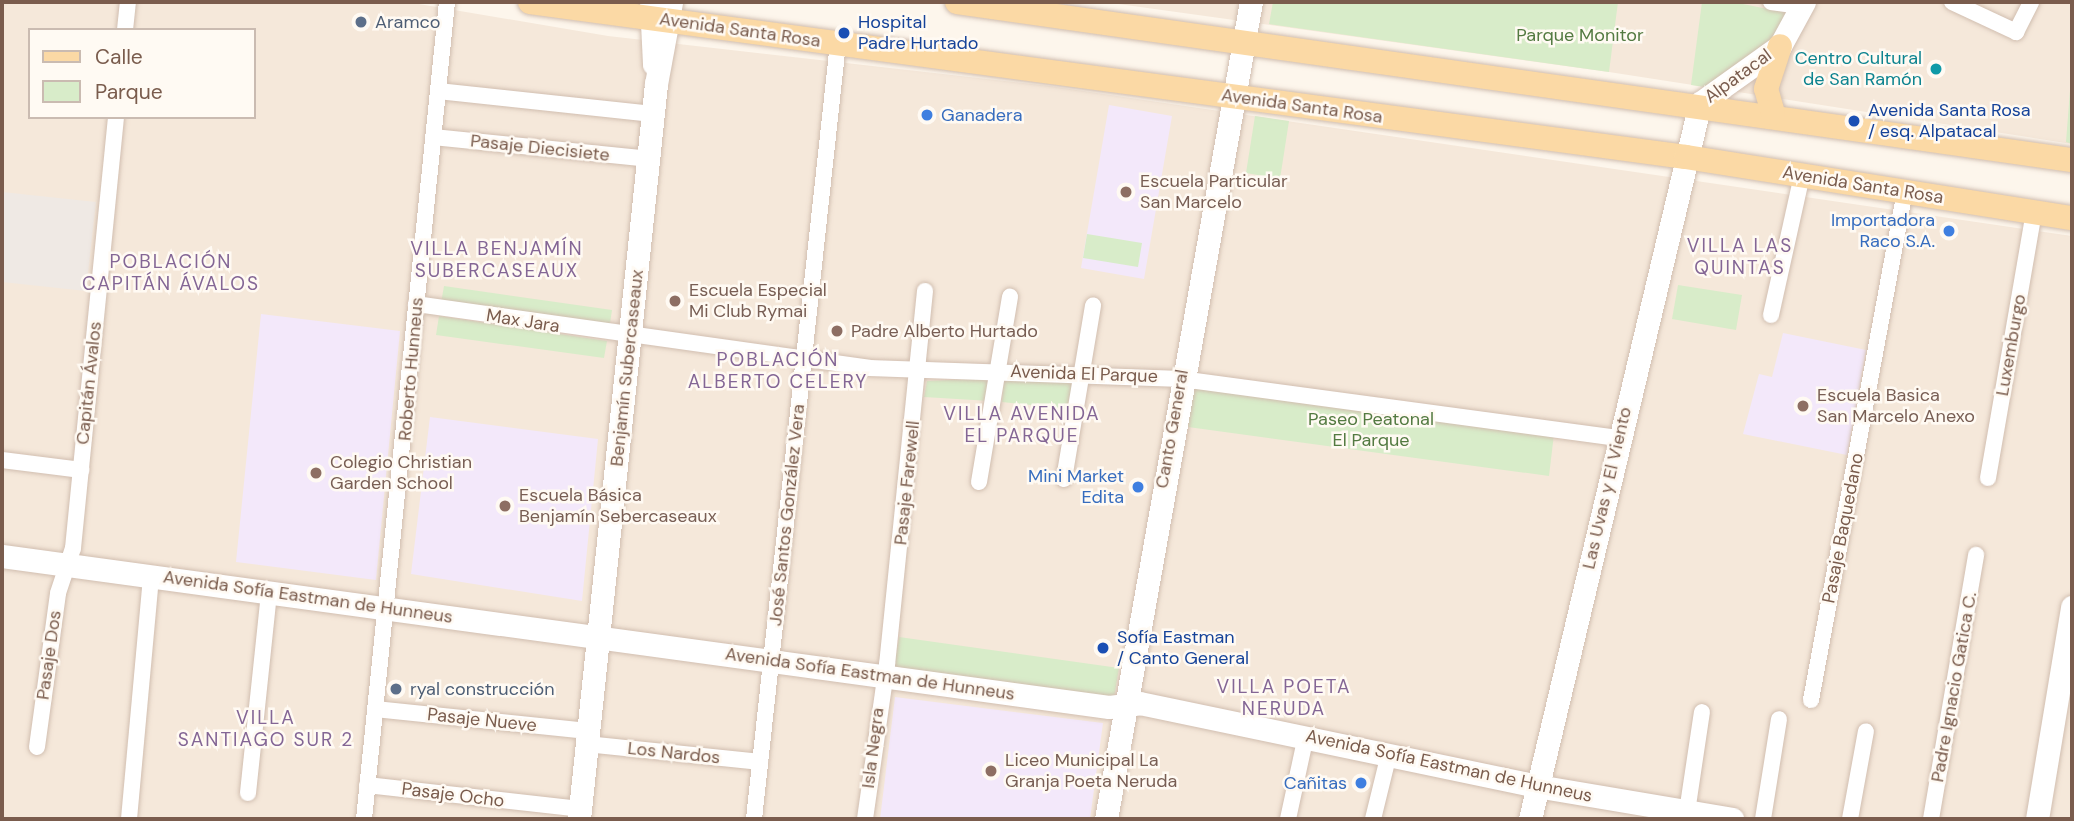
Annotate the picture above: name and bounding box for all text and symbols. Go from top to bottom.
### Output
street label: Avenida Santa Rosa [658,8,822,52]
place label: Aramco [375,11,440,33]
place label: Hospital Padre Hurtado [858,12,978,54]
marker: Aramco [353,14,369,30]
park label: Parque Monitor [1516,24,1644,46]
marker: Hospital Padre Hurtado [836,25,852,41]
legend [28,28,256,119]
text: Calle [95,43,143,71]
street label: Alpatacal [1700,44,1776,108]
place label: Centro Cultural de San Ramón [1795,48,1922,90]
marker: Centro Cultural de San Ramón [1928,61,1944,77]
text: Parque [95,78,163,106]
street label: Avenida Santa Rosa [1220,84,1384,128]
place label: Avenida Santa Rosa / esq. Alpatacal [1868,100,2031,142]
place label: Ganadera [941,104,1023,126]
marker: Ganadera [919,107,935,123]
marker: Avenida Santa Rosa / esq. Alpatacal [1846,113,1862,129]
street label: Pasaje Diecisiete [469,130,611,166]
street label: Avenida Santa Rosa [1781,162,1945,208]
place label: Escuela Particular San Marcelo [1140,171,1288,214]
marker: Escuela Particular San Marcelo [1118,184,1134,200]
place label: Importadora Raco S.A. [1831,210,1935,252]
marker: Importadora Raco S.A. [1941,223,1957,239]
district label: VILLA LAS QUINTAS [1688,235,1792,279]
district label: VILLA BENJAMÍN SUBERCASEAUX [412,238,582,282]
district label: POBLACIÓN CAPITÁN ÁVALOS [84,251,258,295]
street label: Benjamín Subercaseaux [606,269,648,467]
place label: Escuela Especial Mi Club Rymai [689,280,827,322]
street label: Luxemburgo [1991,292,2031,398]
marker: Escuela Especial Mi Club Rymai [667,293,683,309]
street label: Roberto Hunneus [394,296,428,442]
street label: Max Jara [485,305,561,337]
street label: Capitán Ávalos [72,320,106,446]
place label: Padre Alberto Hurtado [851,320,1038,342]
marker: Padre Alberto Hurtado [829,323,845,339]
district label: POBLACIÓN ALBERTO CELERY [689,349,867,393]
street label: Avenida El Parque [1010,361,1158,387]
street label: Canto General [1151,368,1193,490]
place label: Escuela Basica San Marcelo Anexo [1817,385,1975,428]
marker: Escuela Basica San Marcelo Anexo [1795,398,1811,414]
street label: José Santos González Vera [765,403,809,627]
district label: VILLA AVENIDA EL PARQUE [945,403,1099,447]
street label: Las Uvas y El Viento [1578,405,1636,571]
park label: Paseo Peatonal El Parque [1308,409,1434,452]
street label: Pasaje Farewell [890,420,924,546]
street label: Pasaje Baquedano [1818,451,1868,605]
place label: Colegio Christian Garden School [330,452,472,494]
marker: Colegio Christian Garden School [308,465,324,481]
place label: Mini Market Edita [1028,466,1124,508]
marker: Mini Market Edita [1130,479,1146,495]
place label: Escuela Básica Benjamín Sebercaseaux [519,485,717,528]
marker: Escuela Básica Benjamín Sebercaseaux [497,498,513,514]
street label: Avenida Sofía Eastman de Hunneus [162,566,454,628]
street label: Padre Ignacio Gatica C. [1927,590,1981,784]
street label: Pasaje Dos [32,609,66,701]
place label: Sofía Eastman / Canto General [1117,627,1249,670]
marker: Sofía Eastman / Canto General [1095,640,1111,656]
street label: Avenida Sofía Eastman de Hunneus [724,643,1016,705]
district label: VILLA POETA NERUDA [1218,676,1350,720]
place label: ryal construcción [410,678,555,700]
marker: ryal construcción [388,681,404,697]
street label: Pasaje Nueve [426,704,538,736]
district label: VILLA SANTIAGO SUR 2 [179,707,353,751]
street label: Isla Negra [857,707,889,789]
street label: Avenida Sofía Eastman de Hunneus [1304,725,1594,807]
street label: Los Nardos [627,737,721,769]
place label: Liceo Municipal La Granja Poeta Neruda [1005,750,1177,792]
marker: Liceo Municipal La Granja Poeta Neruda [983,763,999,779]
place label: Cañitas [1284,772,1347,794]
marker: Cañitas [1353,775,1369,791]
street label: Pasaje Ocho [400,778,506,812]

